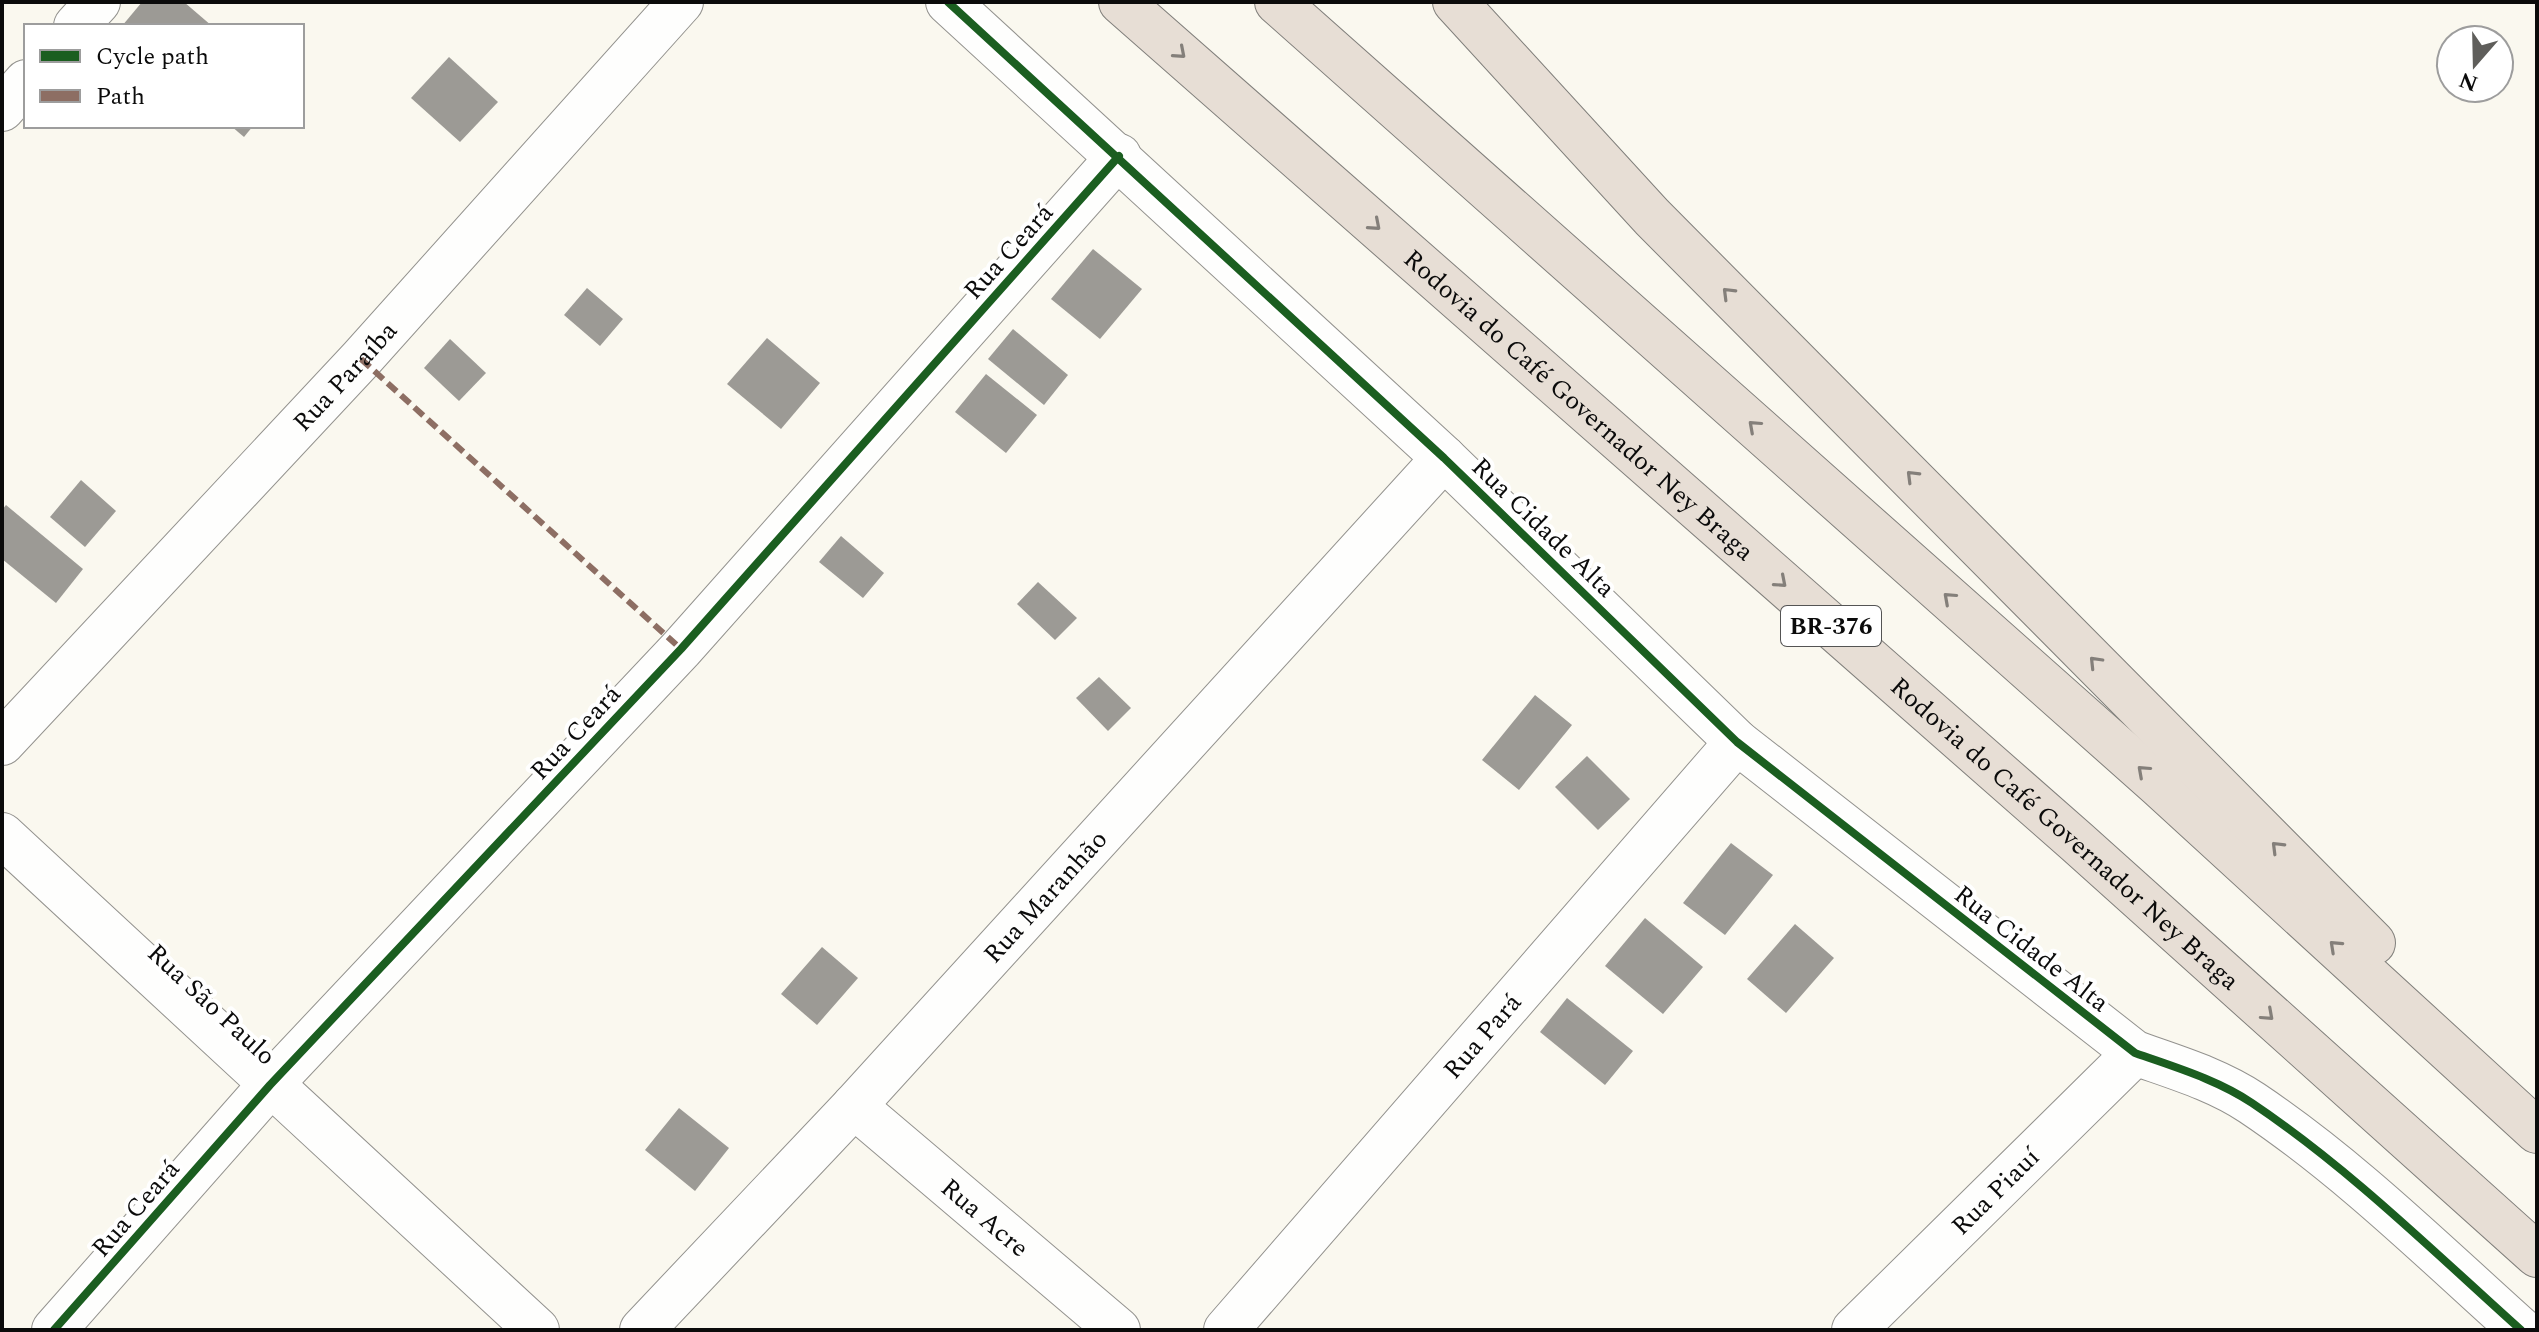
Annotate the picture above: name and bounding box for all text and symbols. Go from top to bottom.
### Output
legend [24,24,304,128]
north arrow [2435,24,2515,104]
text: Cycle path [96,39,209,75]
one-way arrow [1170,44,1185,58]
text: N [2455,63,2483,100]
text: Path [96,79,145,115]
street label: Rua Ceará [954,194,1063,309]
one-way arrow [1366,215,1381,230]
street label: Rodovia do Café Governador Ney Braga [1394,240,1763,571]
one-way arrow [1723,288,1737,302]
street label: Rua Paraíba [284,312,407,441]
one-way arrow [1749,421,1764,435]
street label: Rua Cidade Alta [1462,448,1625,607]
one-way arrow [1907,471,1921,486]
one-way arrow [1771,572,1786,586]
one-way arrow [1943,594,1958,608]
road number: BR-376 [1781,606,1881,646]
one-way arrow [2089,657,2104,671]
street label: Rodovia do Café Governador Ney Braga [1881,668,2249,1000]
street label: Rua Ceará [521,675,631,790]
one-way arrow [2138,766,2153,781]
street label: Rua Maranhão [974,821,1117,973]
one-way arrow [2272,842,2286,856]
street label: Rua Cidade Alta [1945,875,2118,1022]
street label: Rua São Paulo [138,934,285,1075]
one-way arrow [2330,941,2344,956]
street label: Rua Pará [1434,984,1532,1088]
one-way arrow [2258,1006,2273,1020]
street label: Rua Piauí [1942,1137,2051,1245]
street label: Rua Ceará [82,1151,190,1267]
street label: Rua Acre [931,1169,1038,1267]

